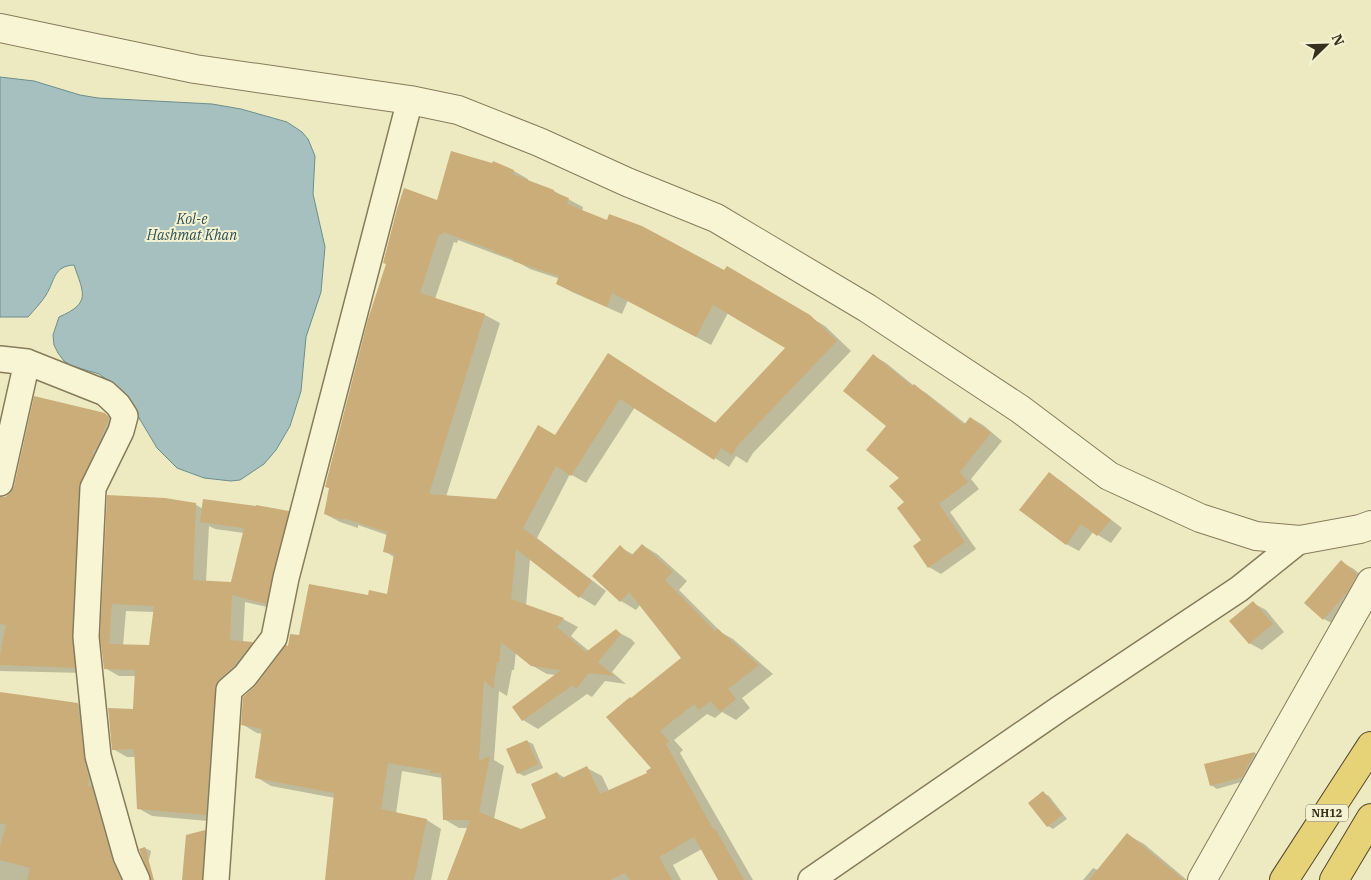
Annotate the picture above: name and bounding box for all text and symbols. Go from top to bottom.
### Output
north arrow [1301,20,1351,70]
text: N [1328,31,1348,49]
water label: Kol-e Hashmat Khan [146,210,237,244]
road number: NH12 [1306,804,1348,821]

